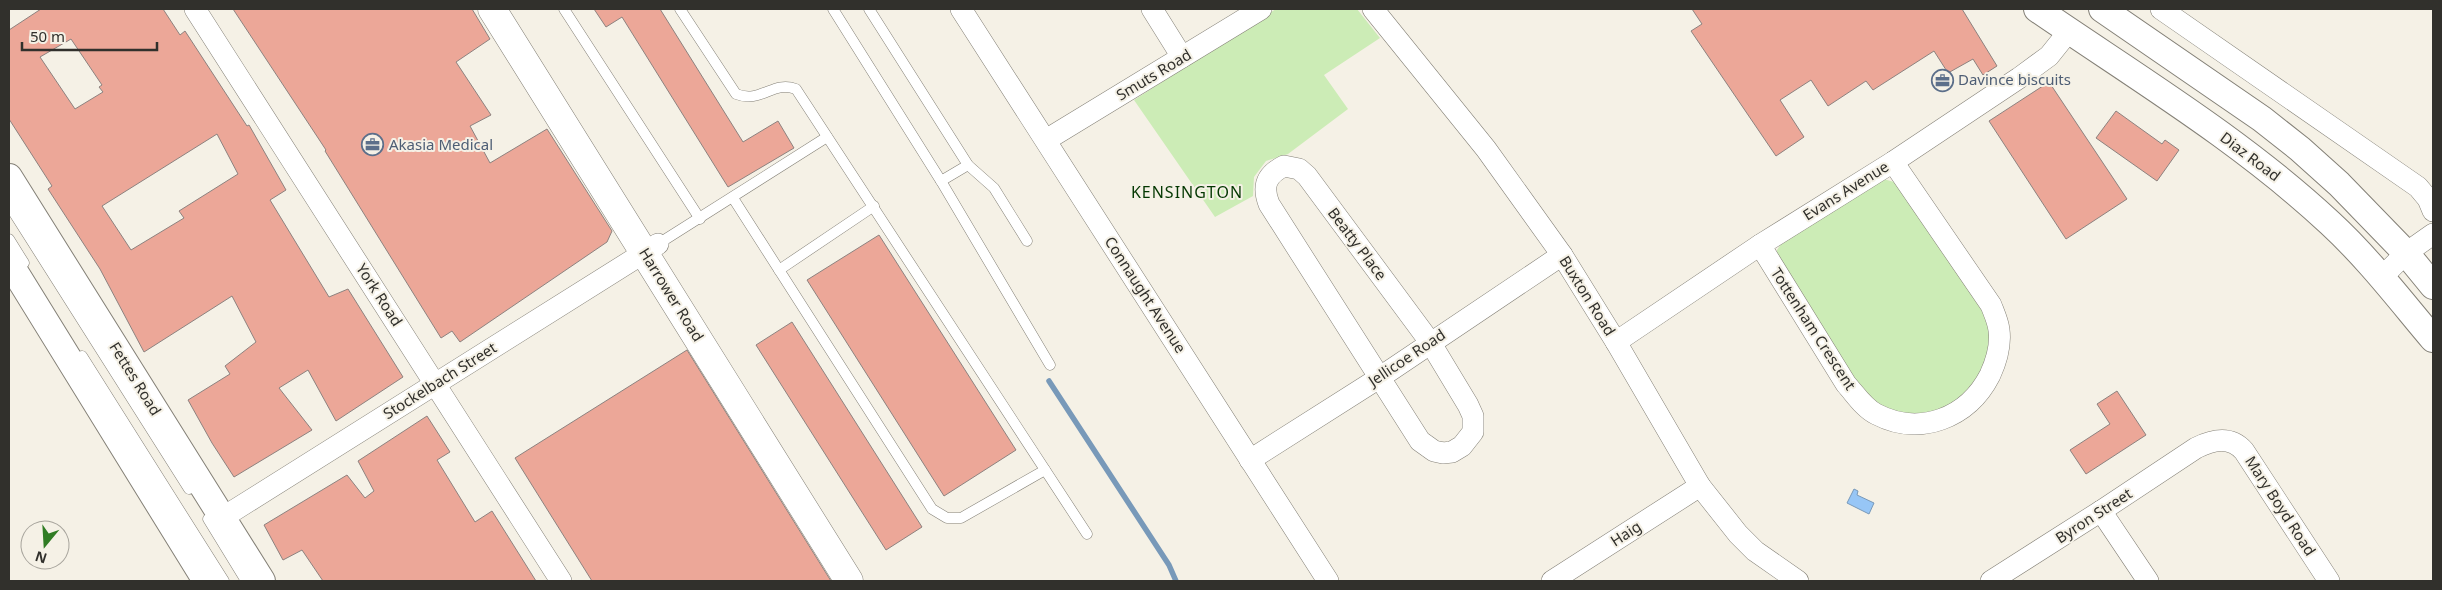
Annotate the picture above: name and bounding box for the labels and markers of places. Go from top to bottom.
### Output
office icon: Davince biscuits [1930,68,1954,92]
place label: Davince biscuits [1958,69,2071,89]
office icon: Akasia Medical [361,133,385,157]
place label: Akasia Medical [389,134,493,154]

